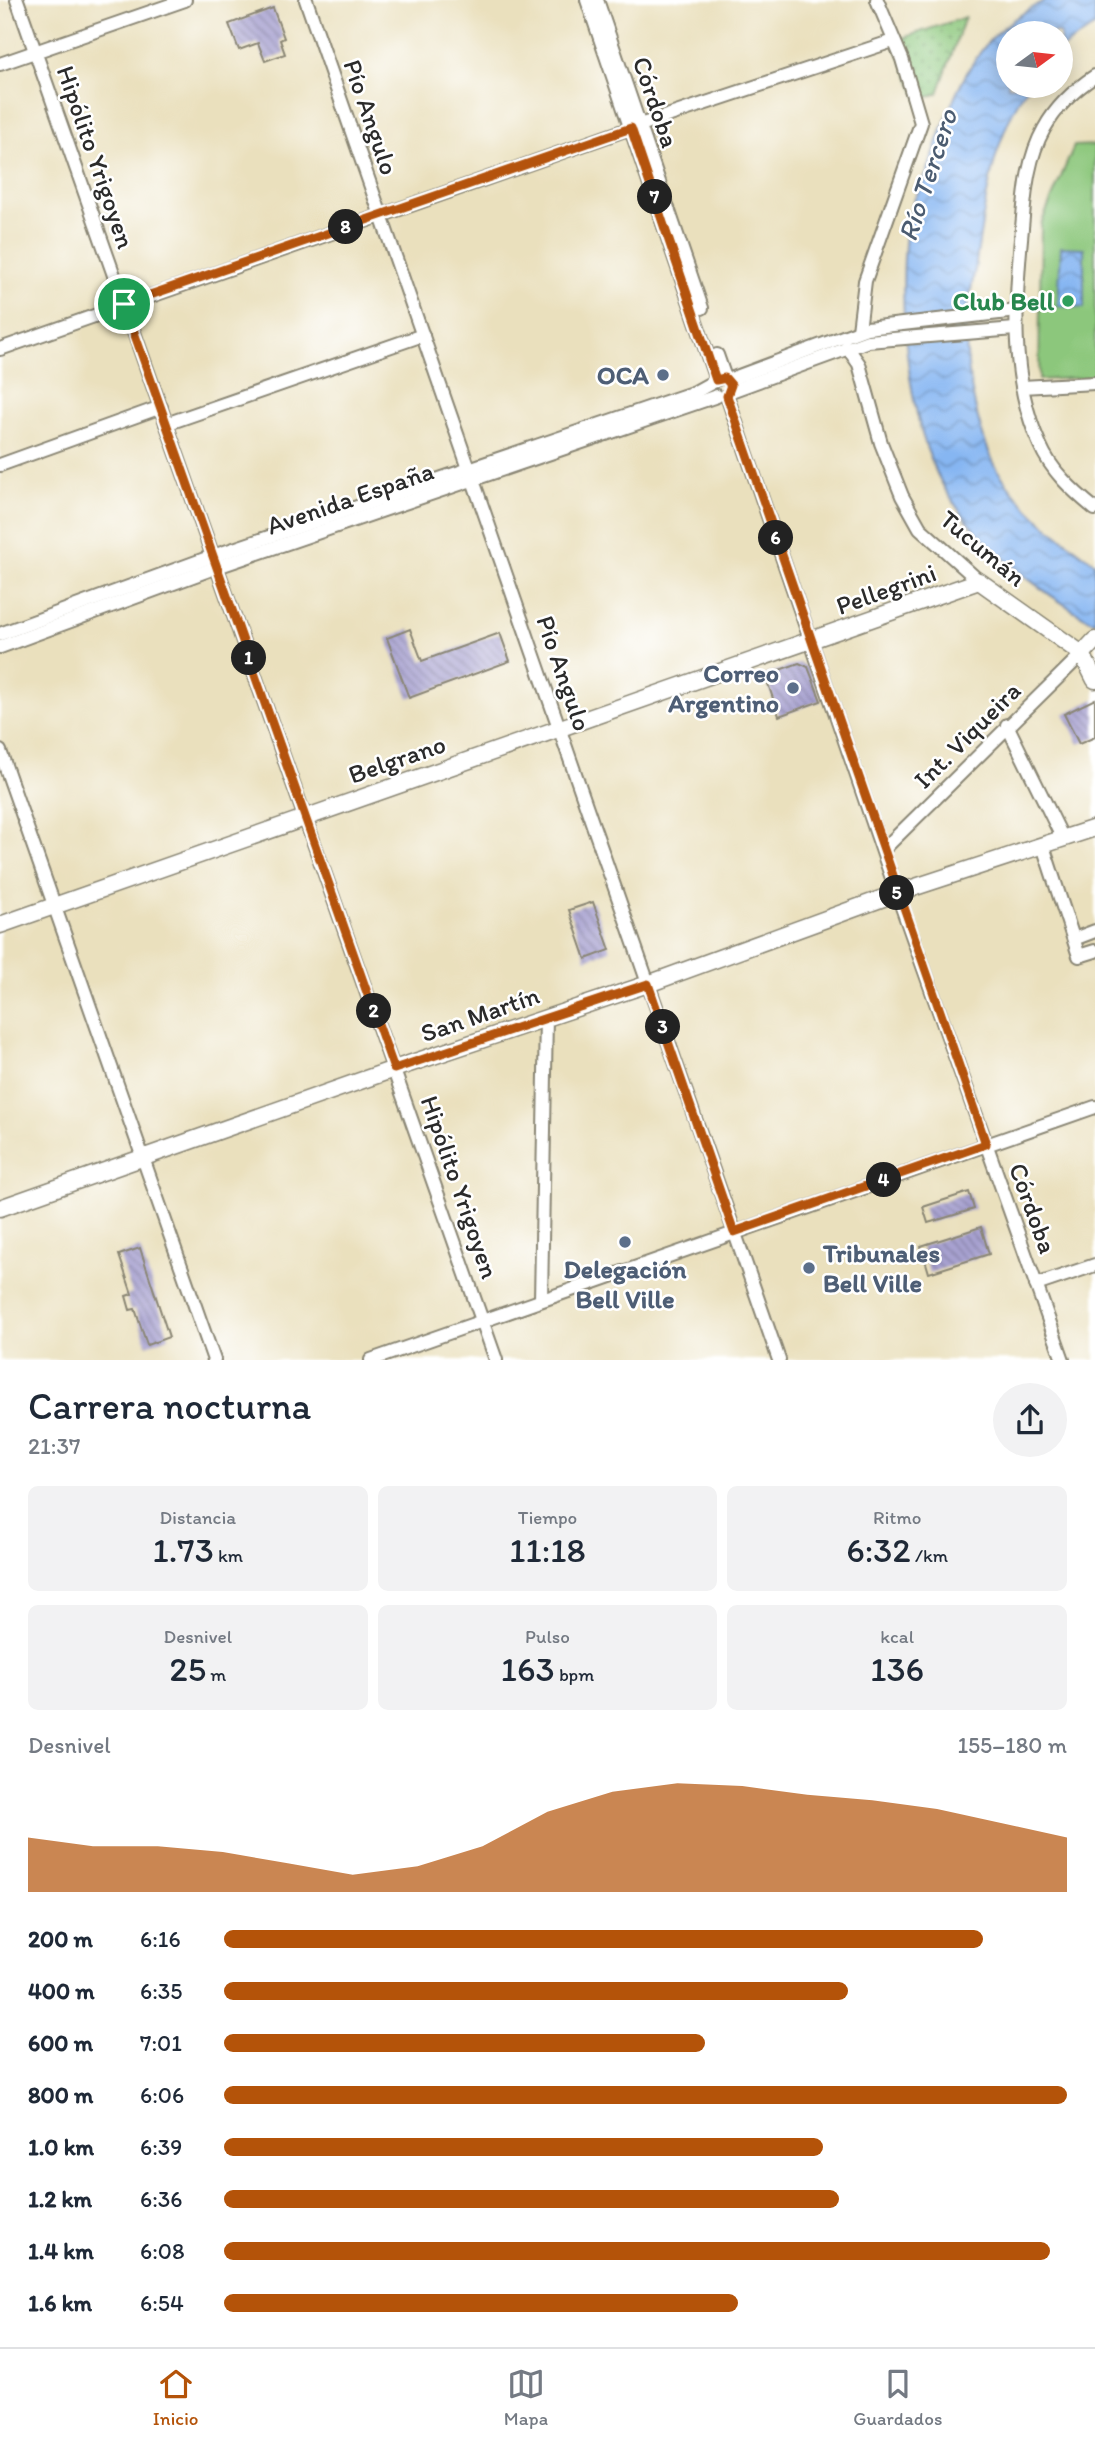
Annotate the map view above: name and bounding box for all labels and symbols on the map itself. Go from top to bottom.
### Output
north arrow [996,21,1073,98]
street label: Córdoba [626,52,686,152]
street label: Pío Angulo [336,55,406,179]
street label: Hipólito Yrigoyen [50,61,142,253]
water label: Río Tercero [890,104,964,245]
pin: 7 [638,180,672,214]
pin: 8 [328,210,364,244]
pin [94,274,154,334]
place label: Club Bell [953,285,1055,317]
marker: Club Bell [1060,293,1076,309]
place label: OCA [597,359,649,391]
marker: OCA [655,367,671,383]
street label: Avenida España [262,454,438,542]
street label: Tucumán [933,503,1033,593]
pin: 6 [758,520,794,556]
street label: Pellegrini [832,556,940,622]
street label: Pío Angulo [529,611,599,735]
pin: 1 [232,640,266,676]
place label: Correo Argentino [667,657,779,719]
street label: Int. Viqueira [907,675,1027,795]
marker: Correo Argentino [785,680,801,696]
street label: Belgrano [344,727,450,791]
pin: 5 [880,876,914,910]
street label: San Martín [416,979,544,1049]
pin: 2 [356,993,392,1028]
pin: 3 [646,1010,680,1044]
street label: Hipólito Yrigoyen [414,1091,506,1283]
street label: Córdoba [1002,1158,1064,1258]
pin: 4 [866,1162,902,1198]
marker: Delegación Bell Ville [617,1234,633,1250]
place label: Tribunales Bell Ville [822,1237,940,1299]
place label: Delegación Bell Ville [564,1253,687,1315]
marker: Tribunales Bell Ville [801,1260,817,1276]

